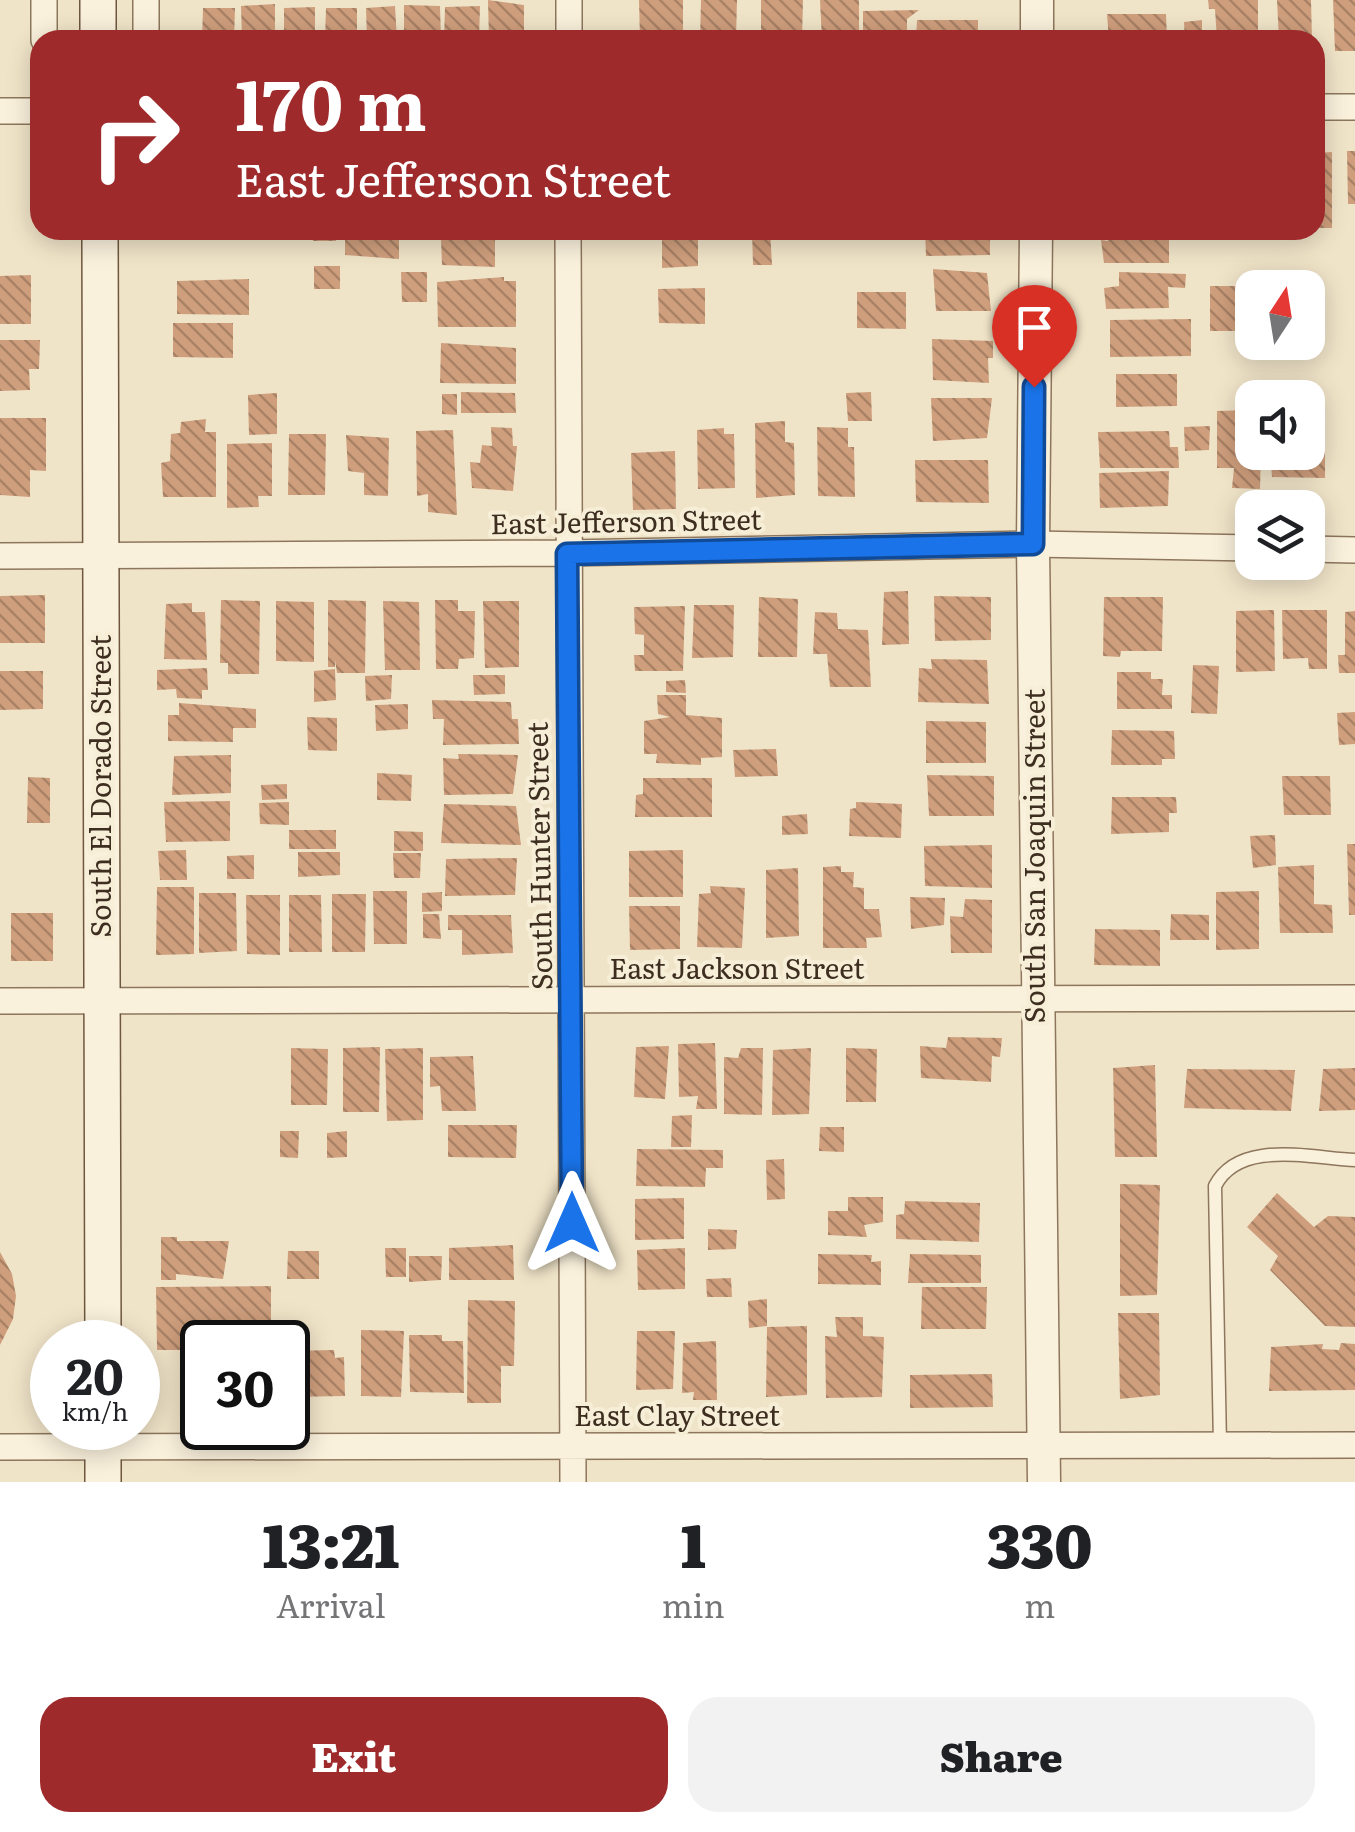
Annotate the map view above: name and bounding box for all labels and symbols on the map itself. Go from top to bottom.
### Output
north arrow [1235,270,1325,360]
pin [992,285,1077,388]
street label: East Jefferson Street [490,497,763,543]
street label: South El Dorado Street [78,634,120,937]
street label: South San Joaquin Street [1012,688,1054,1023]
street label: South Hunter Street [515,721,561,990]
street label: East Jackson Street [609,946,865,988]
position arrow [520,1171,624,1275]
speed limit sign: 30 [180,1320,310,1450]
street label: East Clay Street [574,1393,781,1435]

